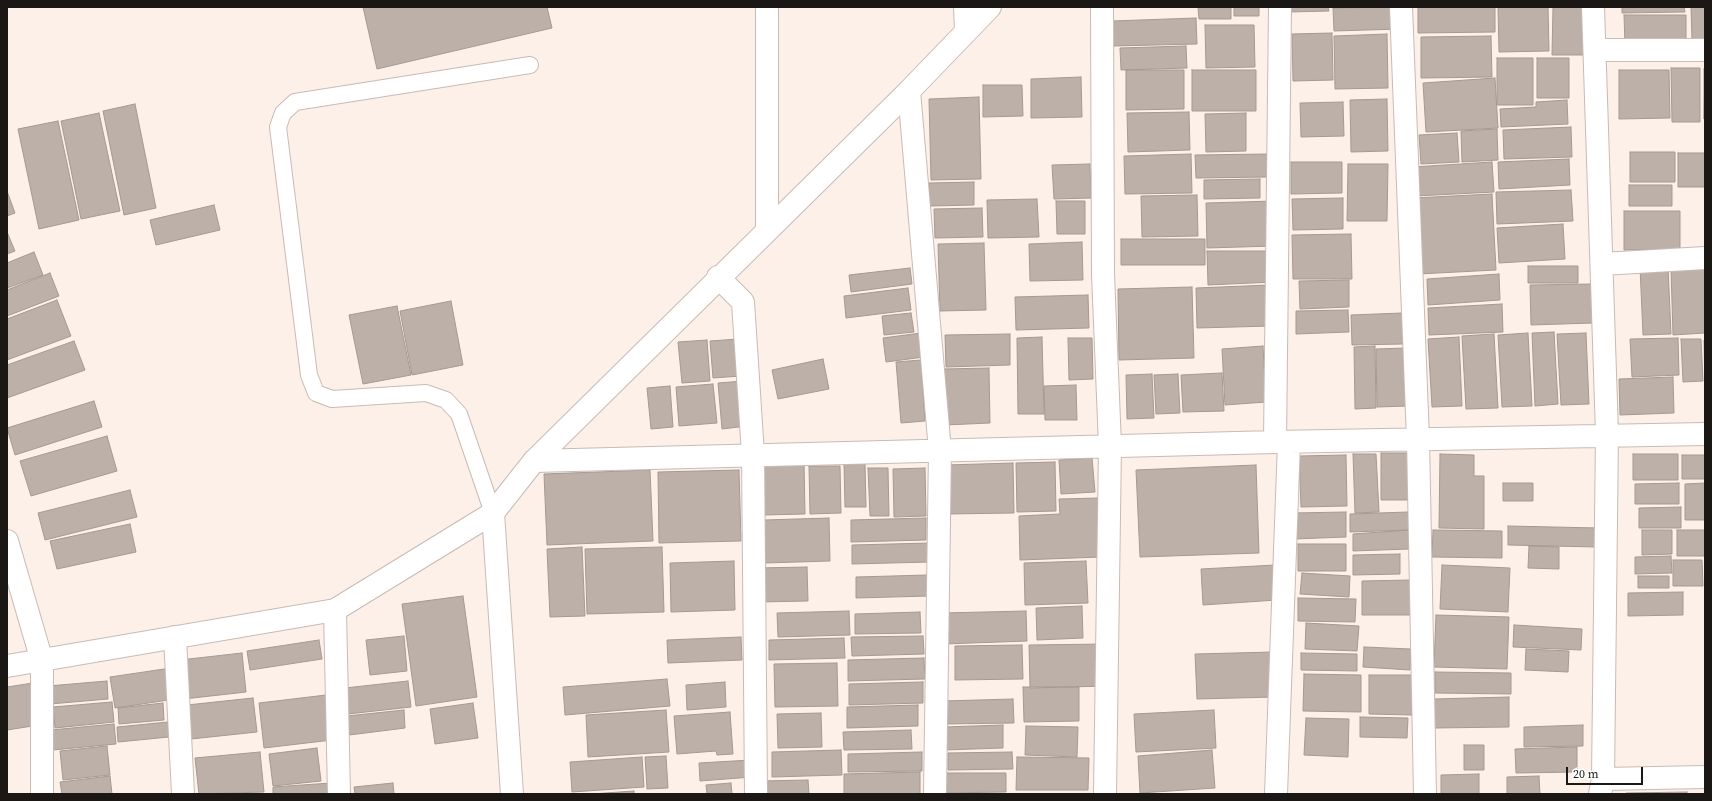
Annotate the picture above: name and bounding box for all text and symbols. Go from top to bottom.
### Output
scale bar [1568,759,1645,785]
text: 20 m [1573,766,1599,782]

